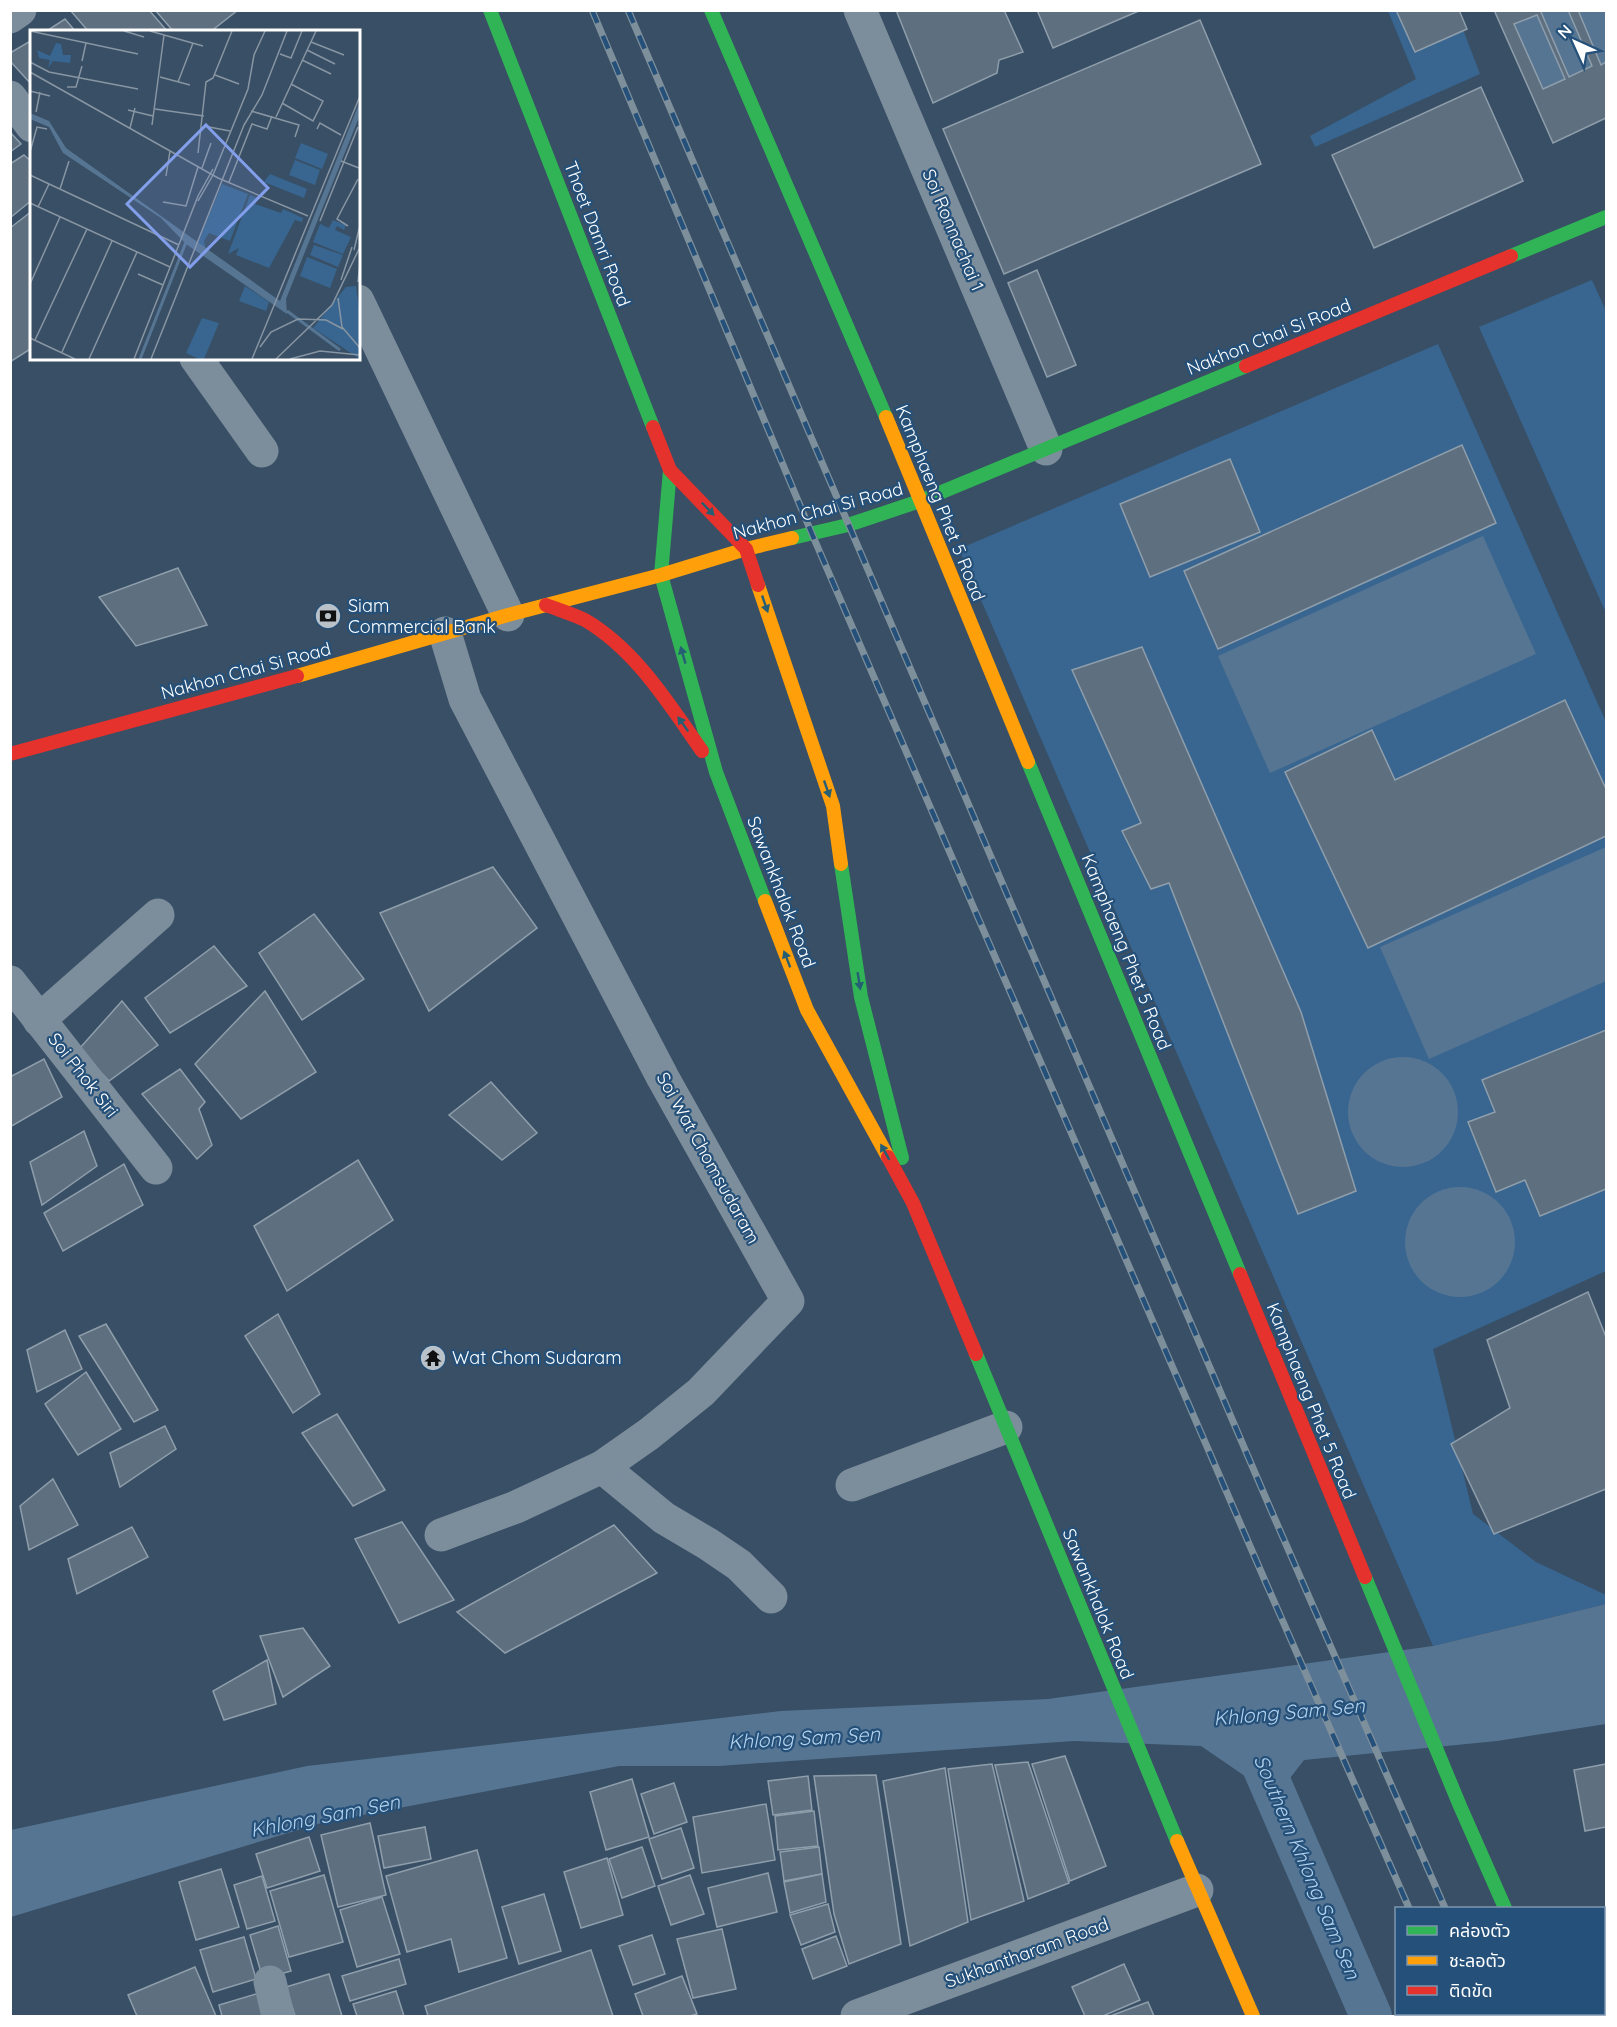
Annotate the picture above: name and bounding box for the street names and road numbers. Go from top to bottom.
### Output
street label: Thoet Damri Road [559,158,636,310]
street label: Soi Ronnachai 1 [917,165,989,294]
street label: Nakhon Chai Si Road [1183,293,1354,380]
street label: Kamphaeng Phet 5 Road [891,401,990,604]
street label: Nakhon Chai Si Road [730,477,905,544]
street label: Nakhon Chai Si Road [158,637,333,704]
street label: Sawankhalok Road [742,813,821,971]
street label: Kamphaeng Phet 5 Road [1077,850,1176,1053]
street label: Soi Phok Siri [43,1028,124,1122]
street label: Soi Wat Chomsudaram [652,1068,765,1248]
street label: Kamphaeng Phet 5 Road [1262,1299,1361,1502]
street label: Sawankhalok Road [1058,1525,1139,1683]
street label: Sukhantharam Road [942,1912,1112,1993]

